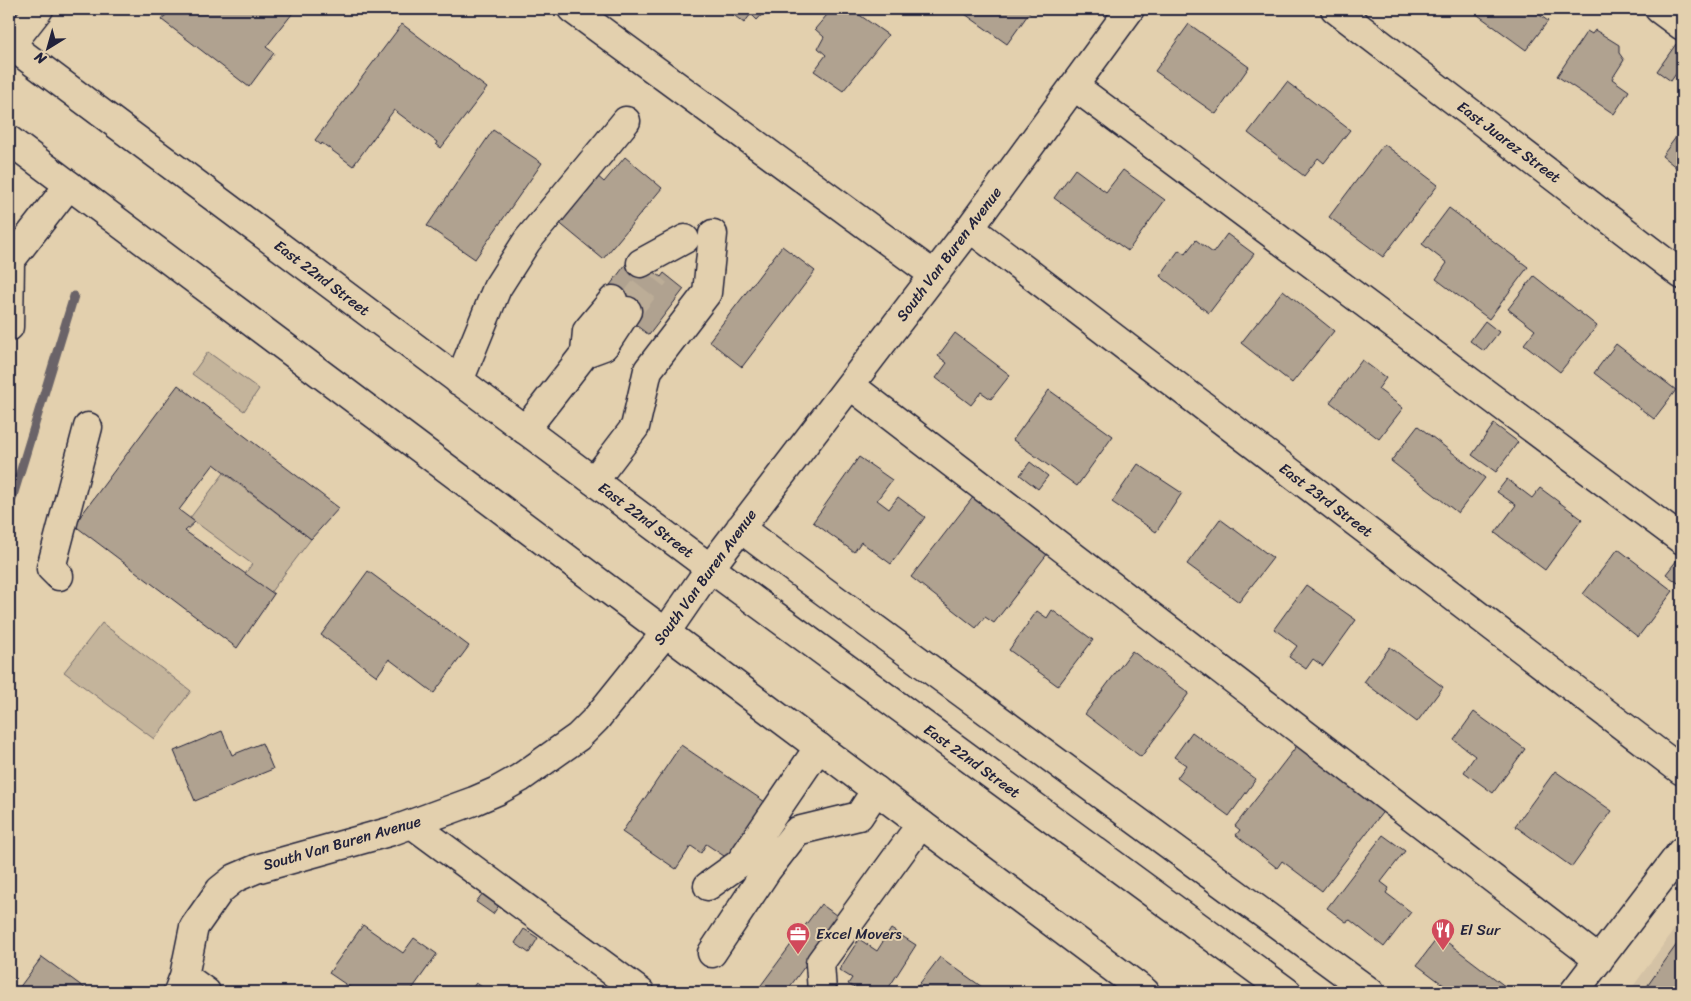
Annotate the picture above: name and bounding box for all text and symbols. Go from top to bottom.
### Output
north arrow [22,22,72,72]
text: N [29,45,53,71]
street label: East Juarez Street [1452,94,1567,190]
street label: South Van Buren Avenue [889,181,1009,327]
street label: East 22nd Street [268,233,376,323]
street label: East 23rd Street [1273,456,1379,544]
street label: East 22nd Street [592,475,700,565]
street label: South Van Buren Avenue [647,503,764,651]
street label: East 22nd Street [918,717,1026,805]
street label: South Van Buren Avenue [260,808,424,878]
restaurant icon: El Sur [1430,917,1456,951]
place label: El Sur [1460,917,1501,943]
office icon: Excel Movers [785,921,811,955]
place label: Excel Movers [816,921,903,947]

